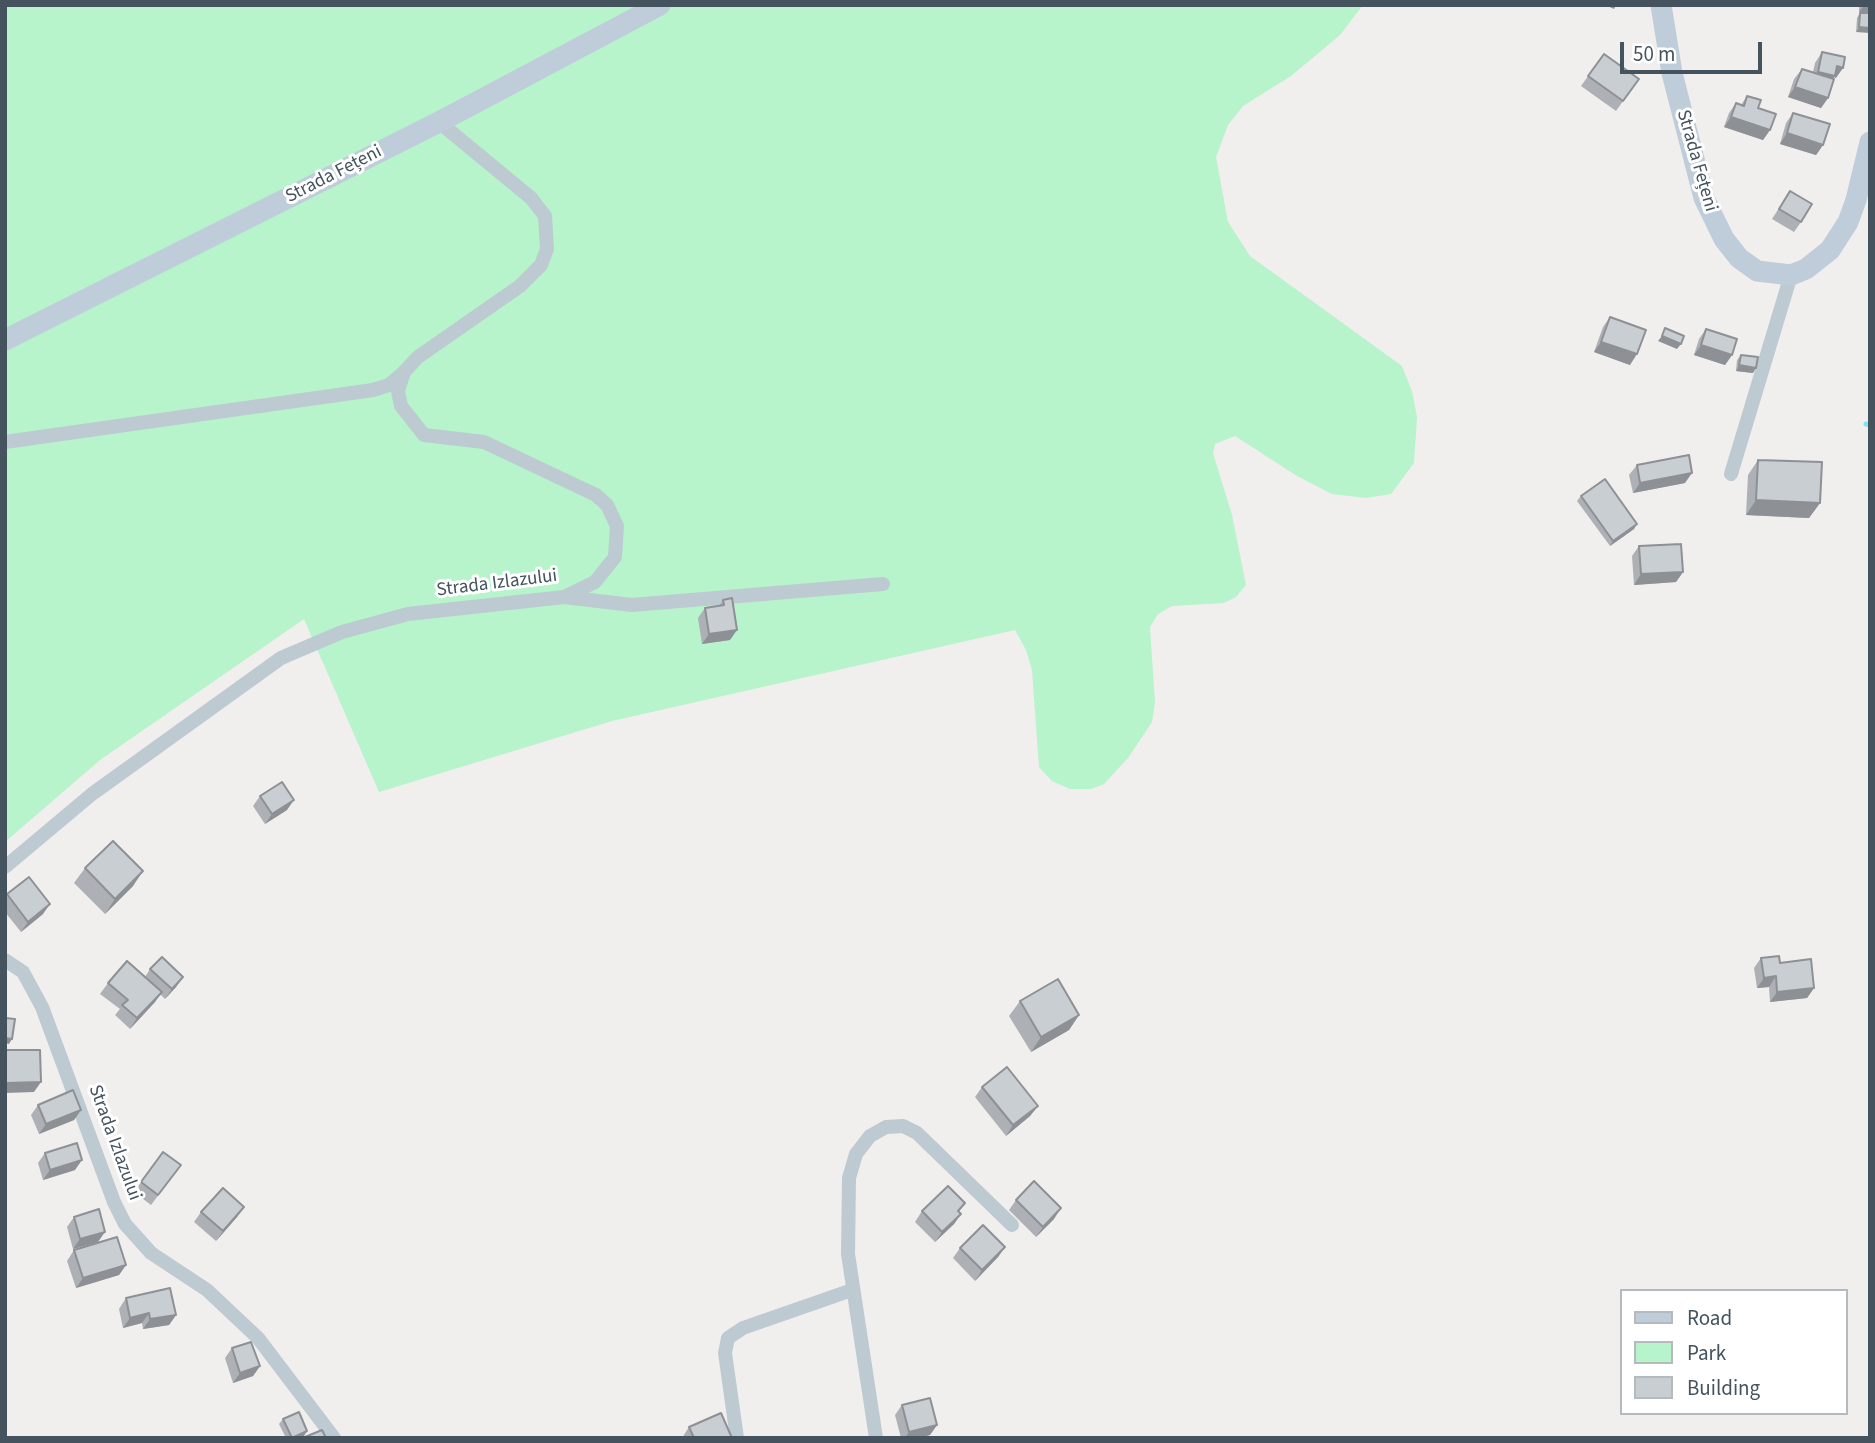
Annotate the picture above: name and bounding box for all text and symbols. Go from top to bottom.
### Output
scale bar [1623,28,1765,72]
text: 50 m [1633,39,1675,69]
street label: Strada Fețeni [1671,108,1721,214]
street label: Strada Fețeni [282,141,386,209]
street label: Strada Izlazului [435,565,559,603]
street label: Strada Izlazului [83,1082,145,1204]
legend [1619,1289,1847,1415]
text: Road [1687,1303,1732,1333]
text: Park [1687,1338,1726,1368]
text: Building [1687,1373,1760,1403]

